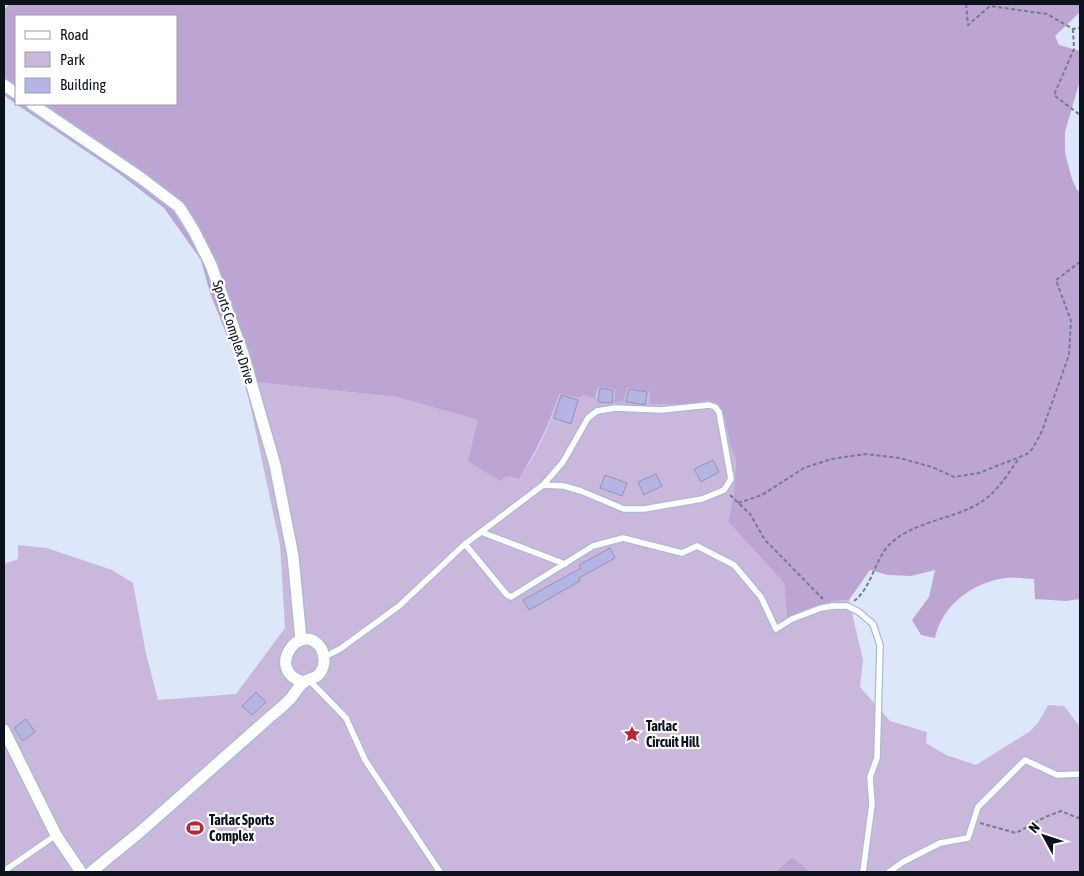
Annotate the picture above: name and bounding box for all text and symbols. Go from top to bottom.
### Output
legend [15,15,178,105]
text: Road [60,26,89,43]
text: Park [60,51,85,68]
text: Building [60,76,106,93]
street label: Sports Complex Drive [210,278,258,386]
place label: Tarlac Circuit Hill [646,718,700,750]
place icon: Tarlac Circuit Hill [622,724,642,744]
north arrow [1019,811,1069,861]
place label: Tarlac Sports Complex [209,812,274,844]
sports icon: Tarlac Sports Complex [185,818,205,838]
text: N [1025,819,1043,836]

